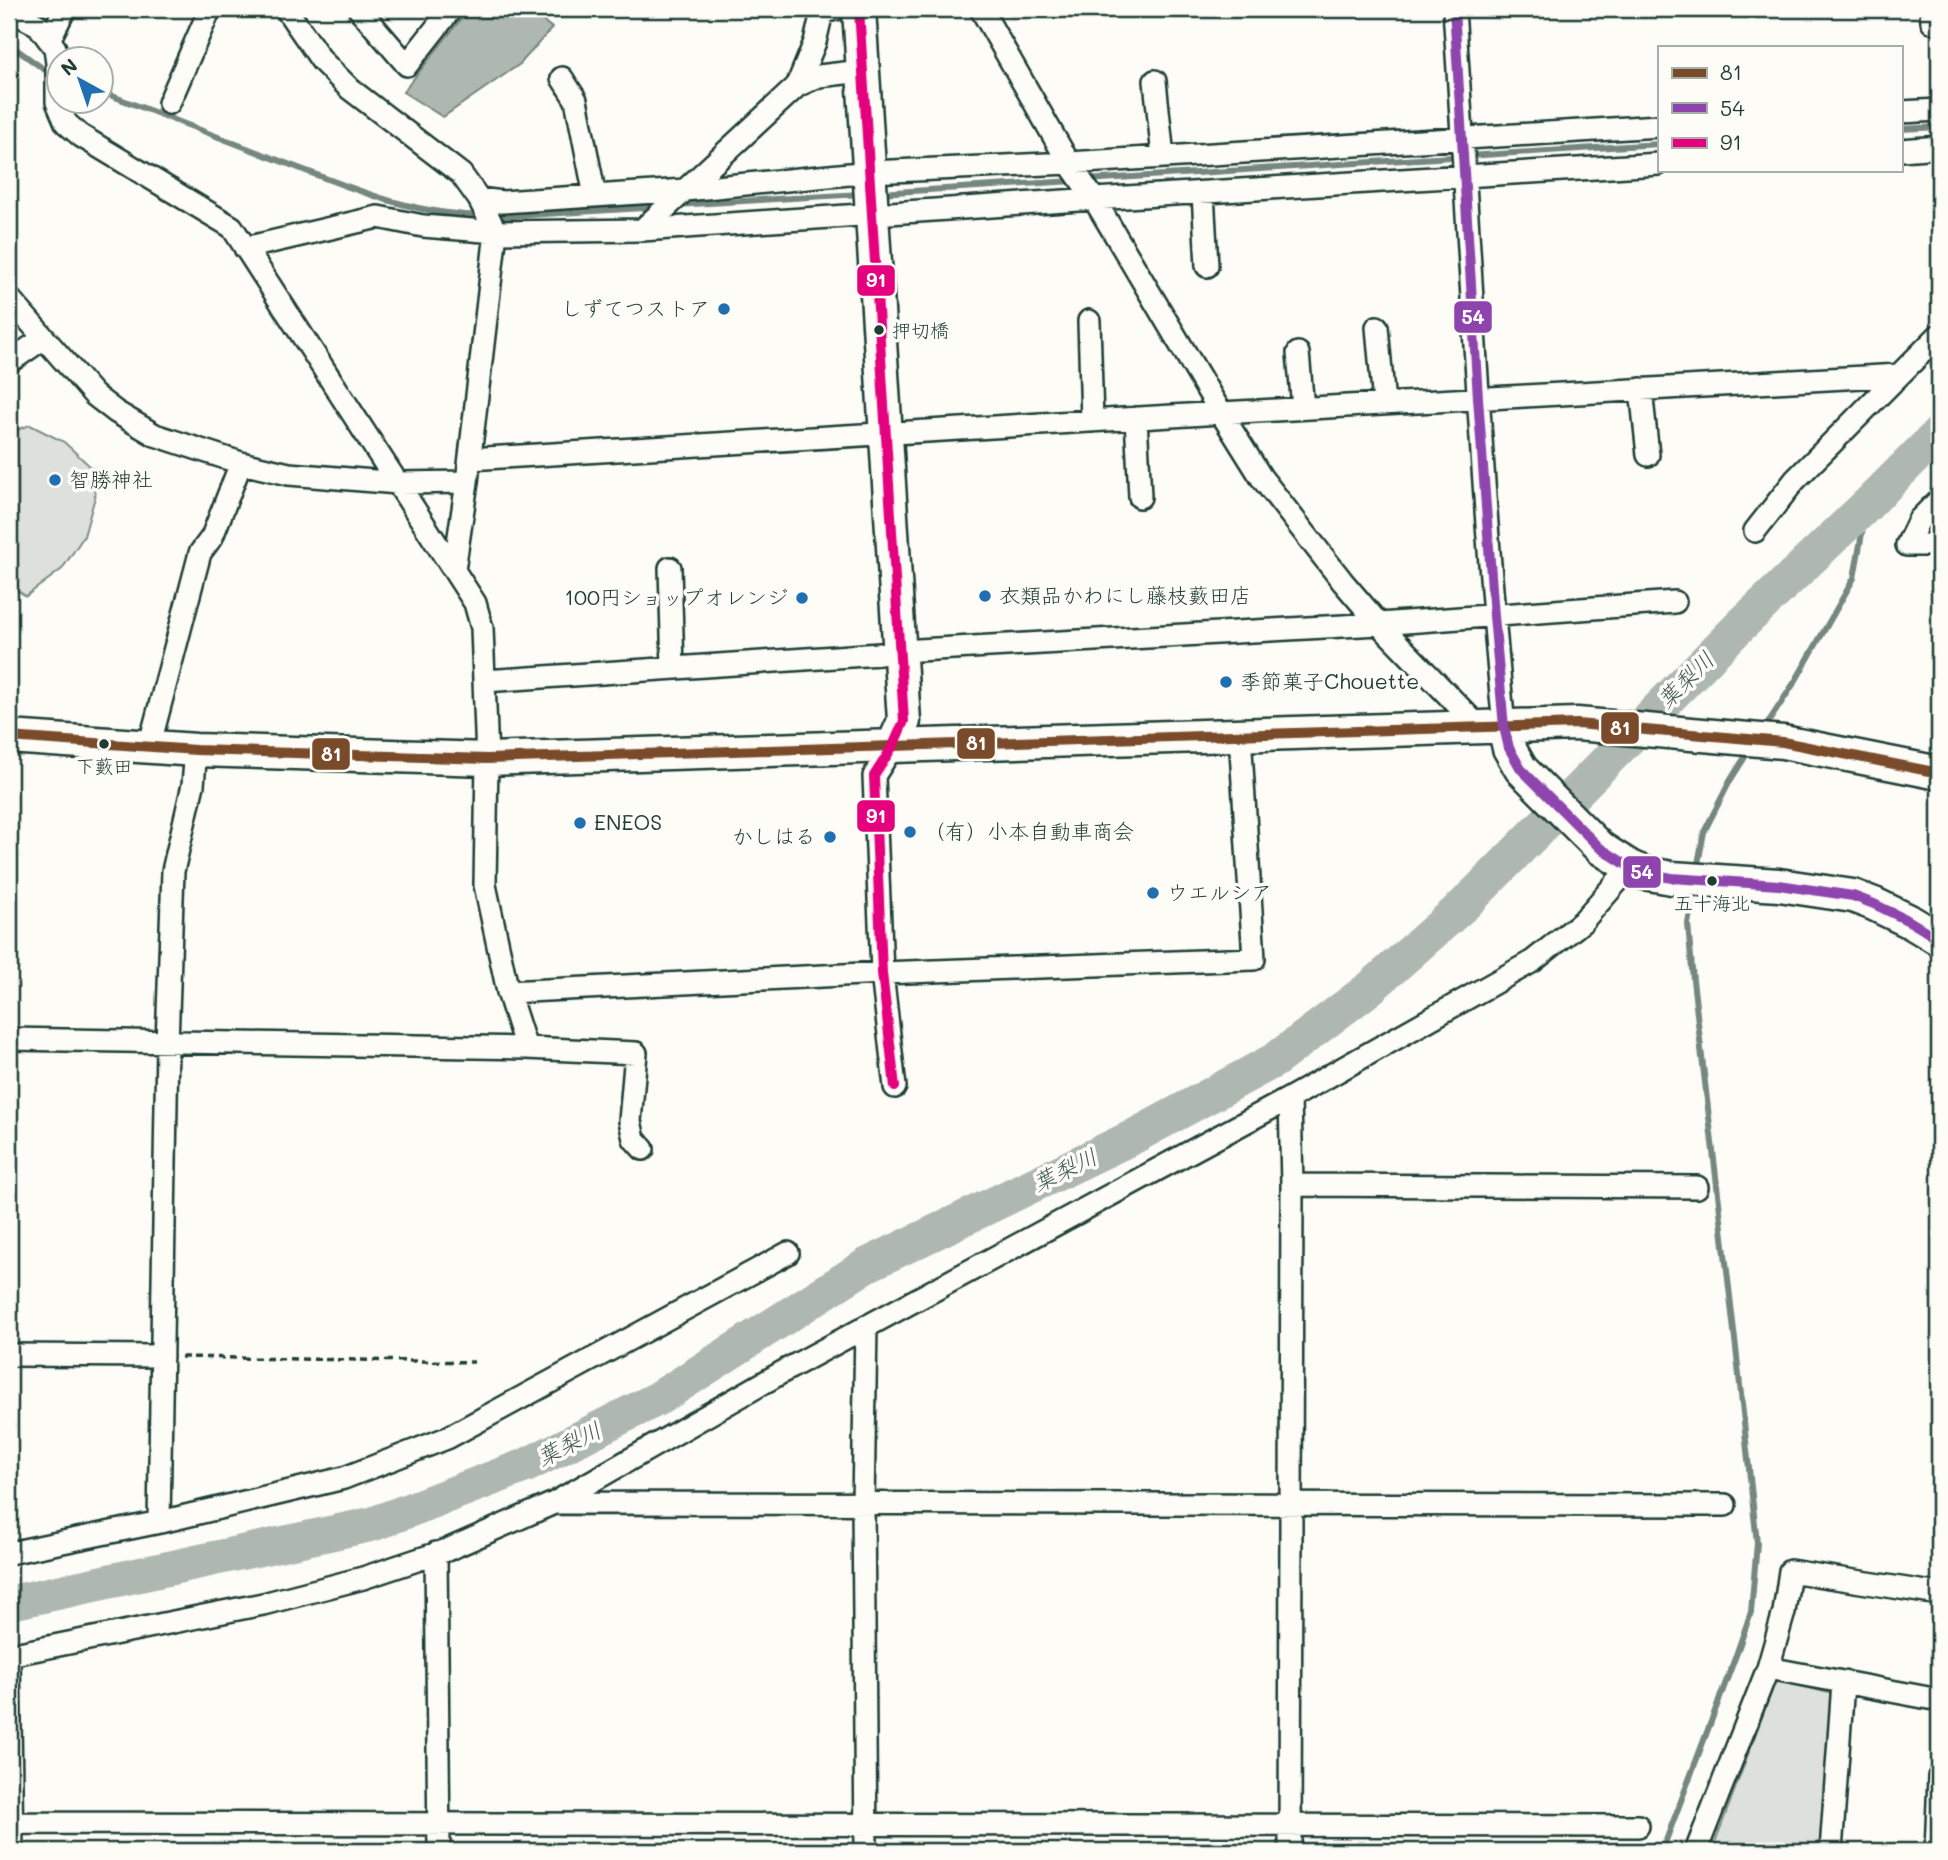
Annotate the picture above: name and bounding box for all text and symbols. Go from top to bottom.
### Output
north arrow [46,46,116,116]
legend [1658,46,1902,172]
text: N [55,52,82,81]
text: 81 [1720,58,1742,85]
text: 54 [1720,94,1745,121]
text: 91 [1720,128,1742,155]
line badge: 91 [856,264,896,297]
text: 91 [866,267,886,292]
place label: しずてつストア [561,294,710,321]
line badge: 54 [1453,300,1493,334]
marker: しずてつストア [716,301,732,317]
text: 54 [1461,304,1485,329]
place label: 押切橋 [892,317,949,342]
marker: 押切橋 [872,323,886,337]
place label: 智勝神社 [69,465,153,492]
marker: 智勝神社 [47,472,63,488]
place label: 衣類品かわにし藤枝藪田店 [999,581,1251,608]
place label: 100円ショップオレンジ [565,583,788,610]
marker: 衣類品かわにし藤枝藪田店 [977,588,993,604]
marker: 100円ショップオレンジ [794,590,810,606]
water label: 葉梨川 [1650,644,1720,714]
place label: 季節菓子Chouette [1240,667,1419,694]
marker: 季節菓子Chouette [1218,674,1234,690]
line badge: 81 [1600,711,1640,745]
text: 81 [1610,715,1630,740]
line badge: 81 [956,727,996,760]
text: 81 [966,730,986,755]
marker: 下藪田 [97,737,111,751]
line badge: 81 [311,737,351,771]
text: 81 [321,741,341,766]
place label: 下藪田 [75,753,133,778]
line badge: 91 [856,799,896,833]
text: 91 [866,803,886,828]
place label: ENEOS [594,808,662,835]
marker: ENEOS [572,815,588,831]
place label: （有）小本自動車商会 [924,817,1134,844]
place label: かしはる [732,822,816,849]
marker: （有）小本自動車商会 [902,824,918,840]
marker: かしはる [822,829,838,845]
line badge: 54 [1622,855,1662,889]
text: 54 [1630,859,1654,884]
marker: 五十海北 [1705,874,1719,888]
place label: ウエルシア [1167,878,1272,905]
marker: ウエルシア [1145,885,1161,901]
place label: 五十海北 [1674,890,1750,915]
water label: 葉梨川 [1027,1140,1102,1198]
water label: 葉梨川 [531,1414,606,1472]

